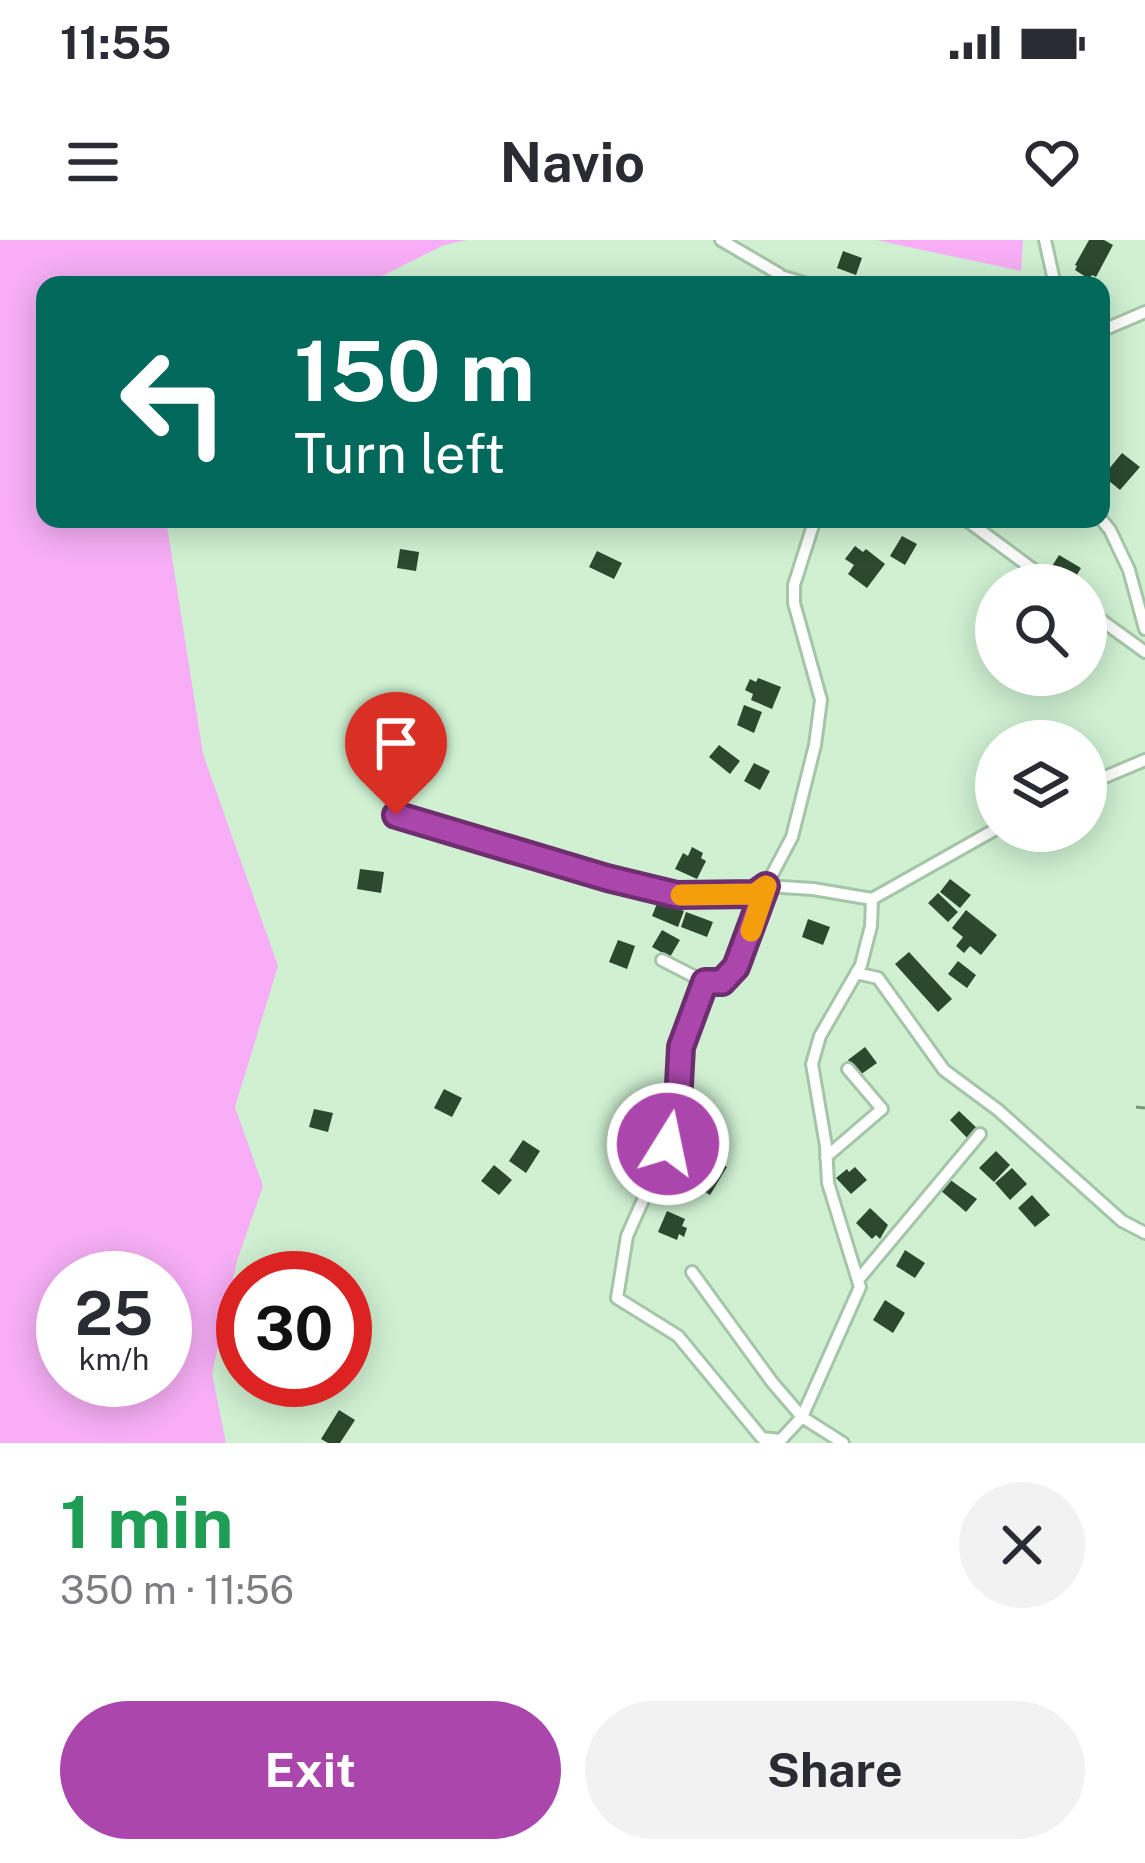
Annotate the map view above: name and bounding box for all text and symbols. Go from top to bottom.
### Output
text: 11:55 [60,16,171,69]
icon: menu [60,129,126,195]
icon: heart [1019,129,1085,195]
text: Navio [500,131,645,194]
text: 150 m [294,321,535,420]
icon: left [96,324,252,480]
text: Turn left [294,422,505,485]
map controls [975,564,1107,852]
button: search [975,564,1107,696]
pin [345,692,447,815]
icon: arrive [363,710,429,776]
button: layers [975,720,1107,852]
position arrow [605,1081,731,1207]
speed limit sign: 30 [216,1251,372,1407]
text: 25 [75,1278,153,1349]
text: km/h [79,1341,149,1377]
text: 1 min [60,1480,234,1564]
button: close [959,1482,1085,1608]
text: 350 m · 11:56 [60,1567,294,1613]
button: Exit [60,1701,561,1839]
button: Share [585,1701,1085,1839]

